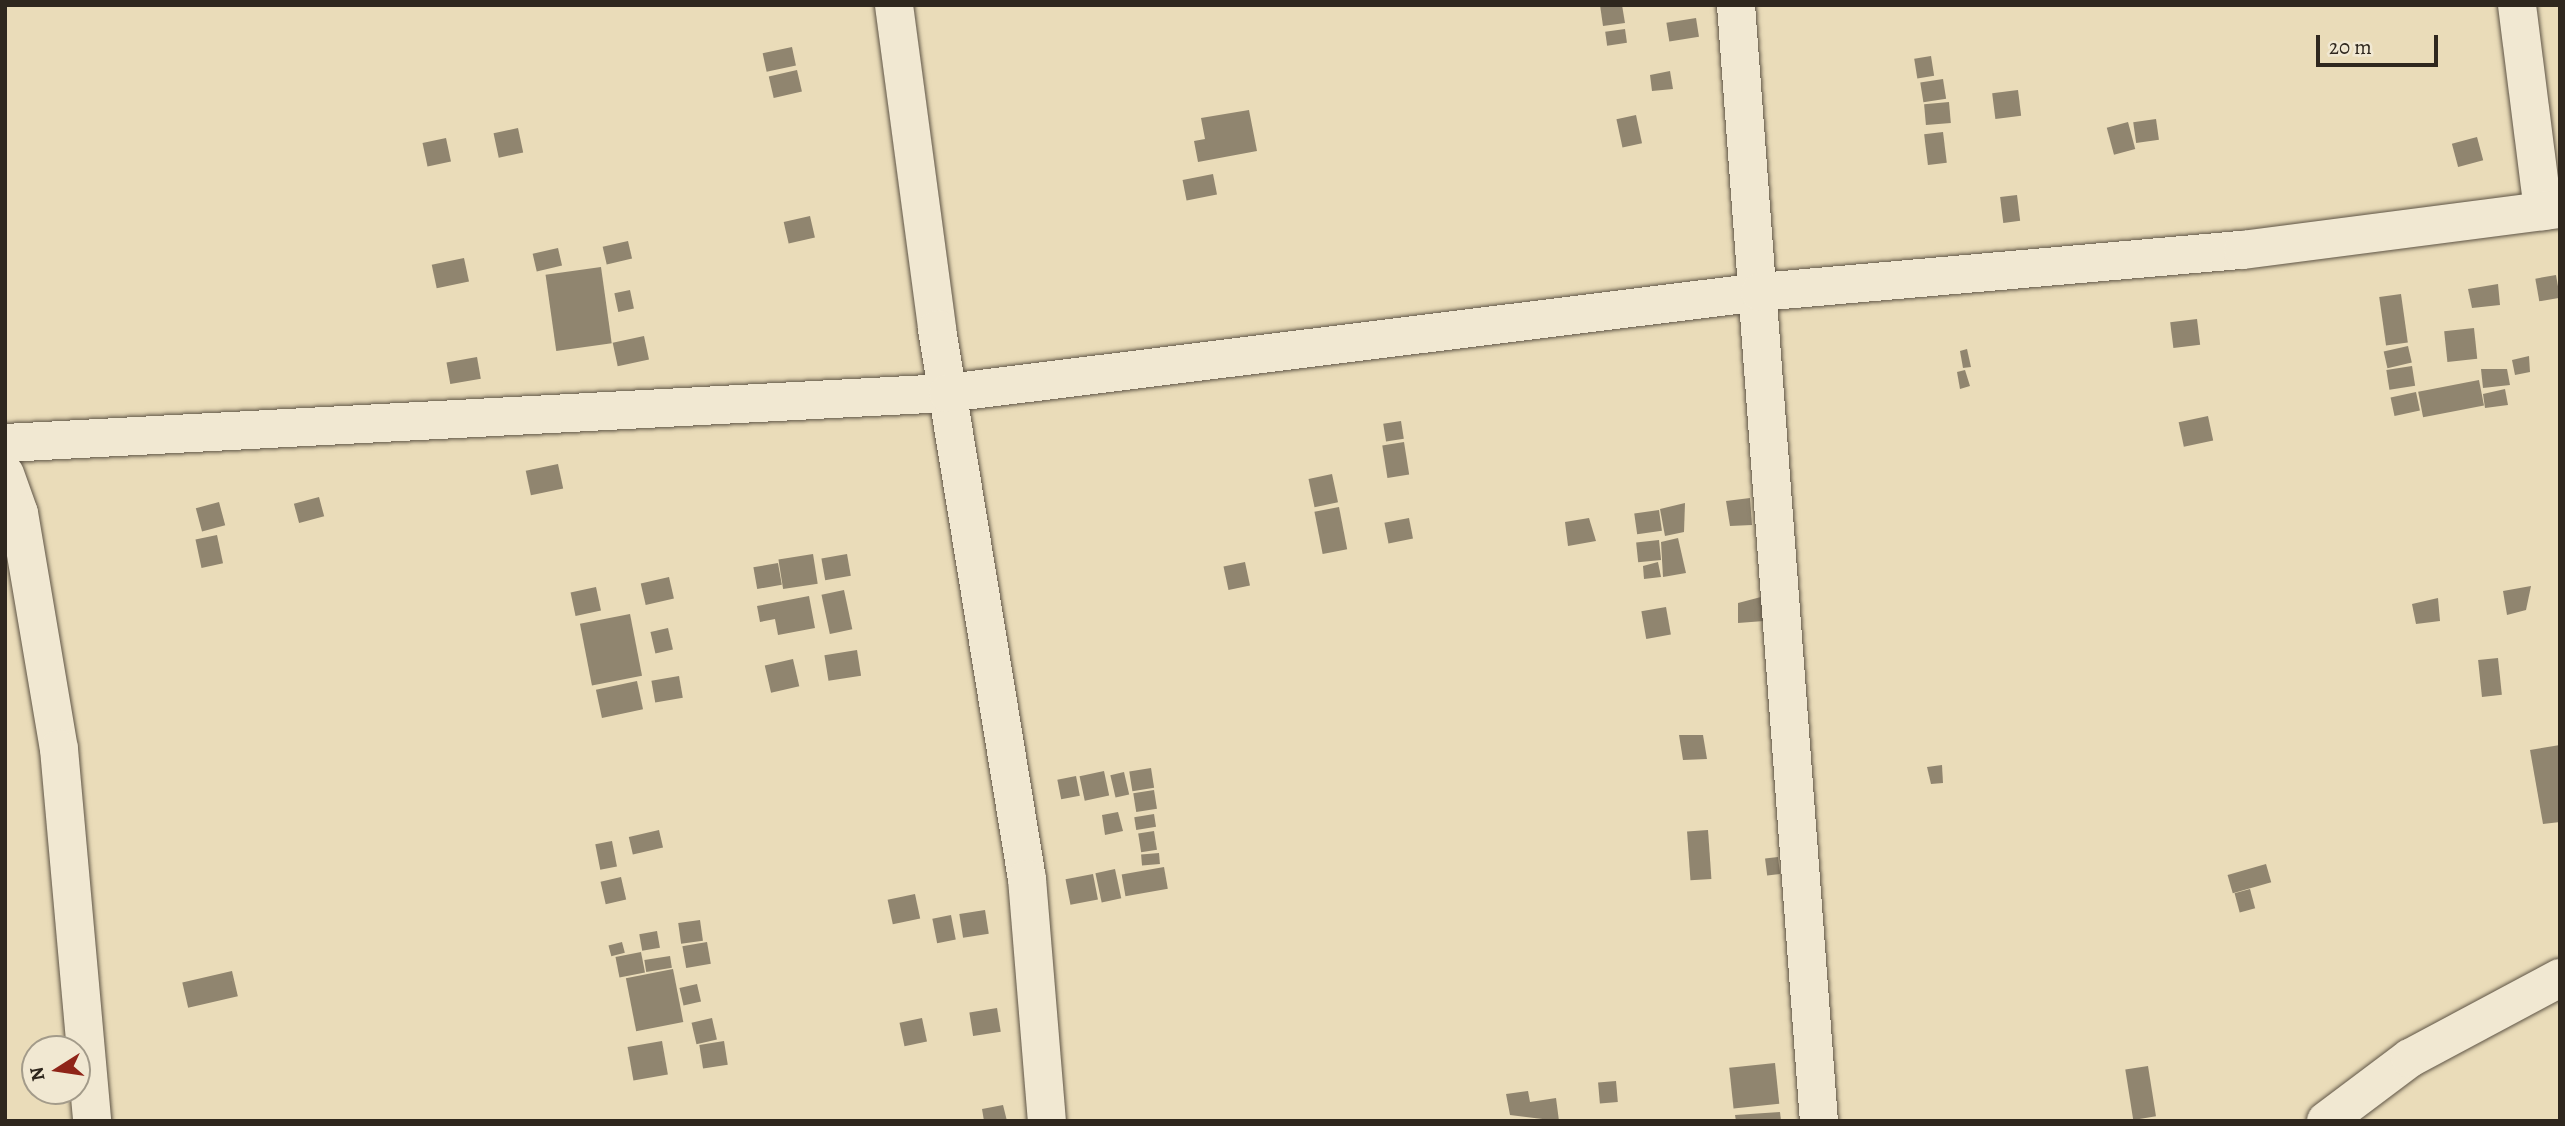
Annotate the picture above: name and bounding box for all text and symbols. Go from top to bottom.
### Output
scale bar [2320,21,2442,65]
text: 20 m [2329,33,2372,61]
north arrow [21,1035,91,1105]
text: N [23,1064,52,1083]

